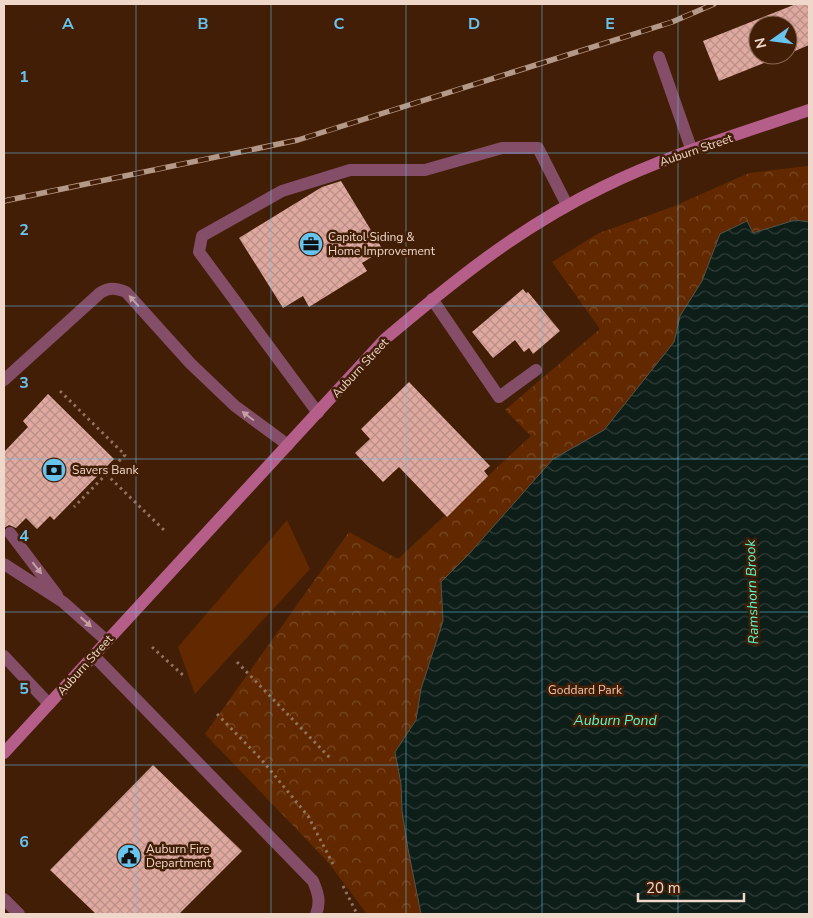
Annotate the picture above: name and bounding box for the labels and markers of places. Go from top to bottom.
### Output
place label: Capitol Siding & Home Improvement [328,229,436,259]
office icon: Capitol Siding & Home Improvement [298,231,324,257]
bank icon: Savers Bank [41,457,67,483]
place label: Savers Bank [72,462,140,478]
place label: Auburn Fire Department [146,841,212,871]
public building icon: Auburn Fire Department [116,843,142,869]

